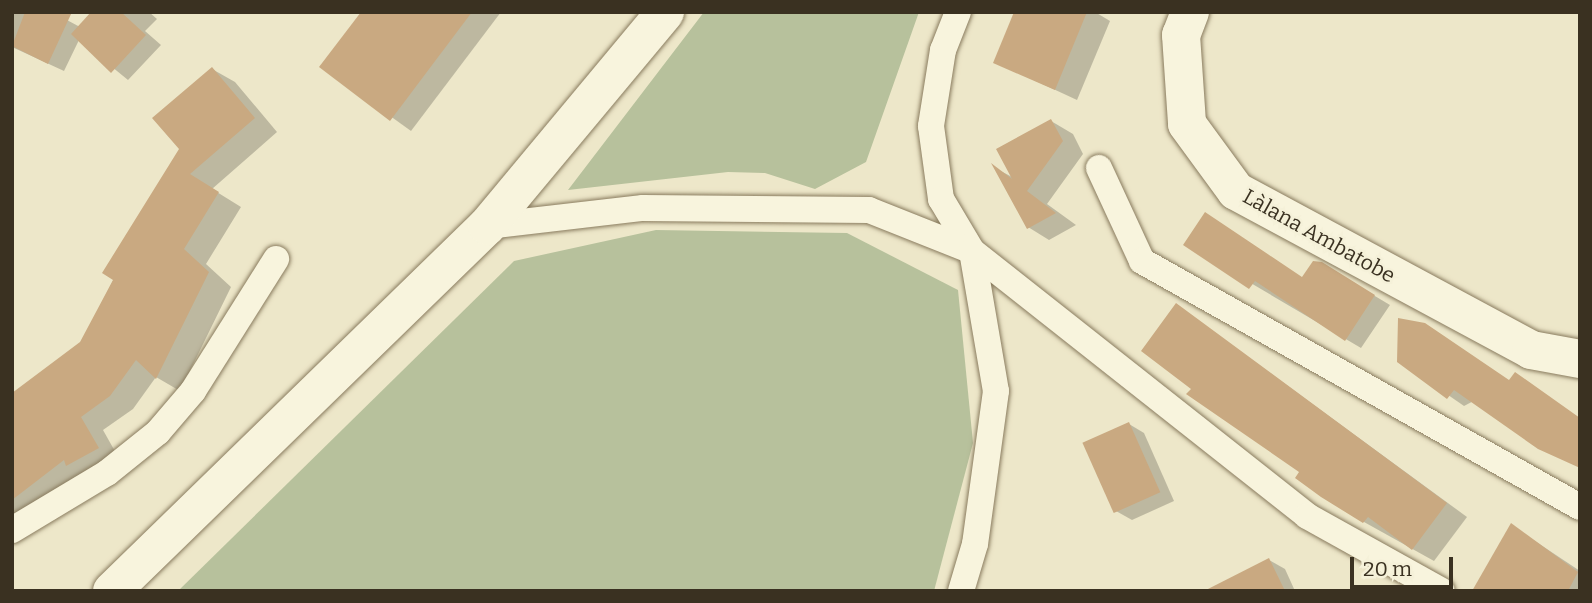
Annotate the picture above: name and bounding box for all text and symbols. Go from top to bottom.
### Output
street label: Làlana Ambatobe [1238,184,1400,288]
scale bar [1354,544,1457,588]
text: 20 m [1363,556,1412,582]

